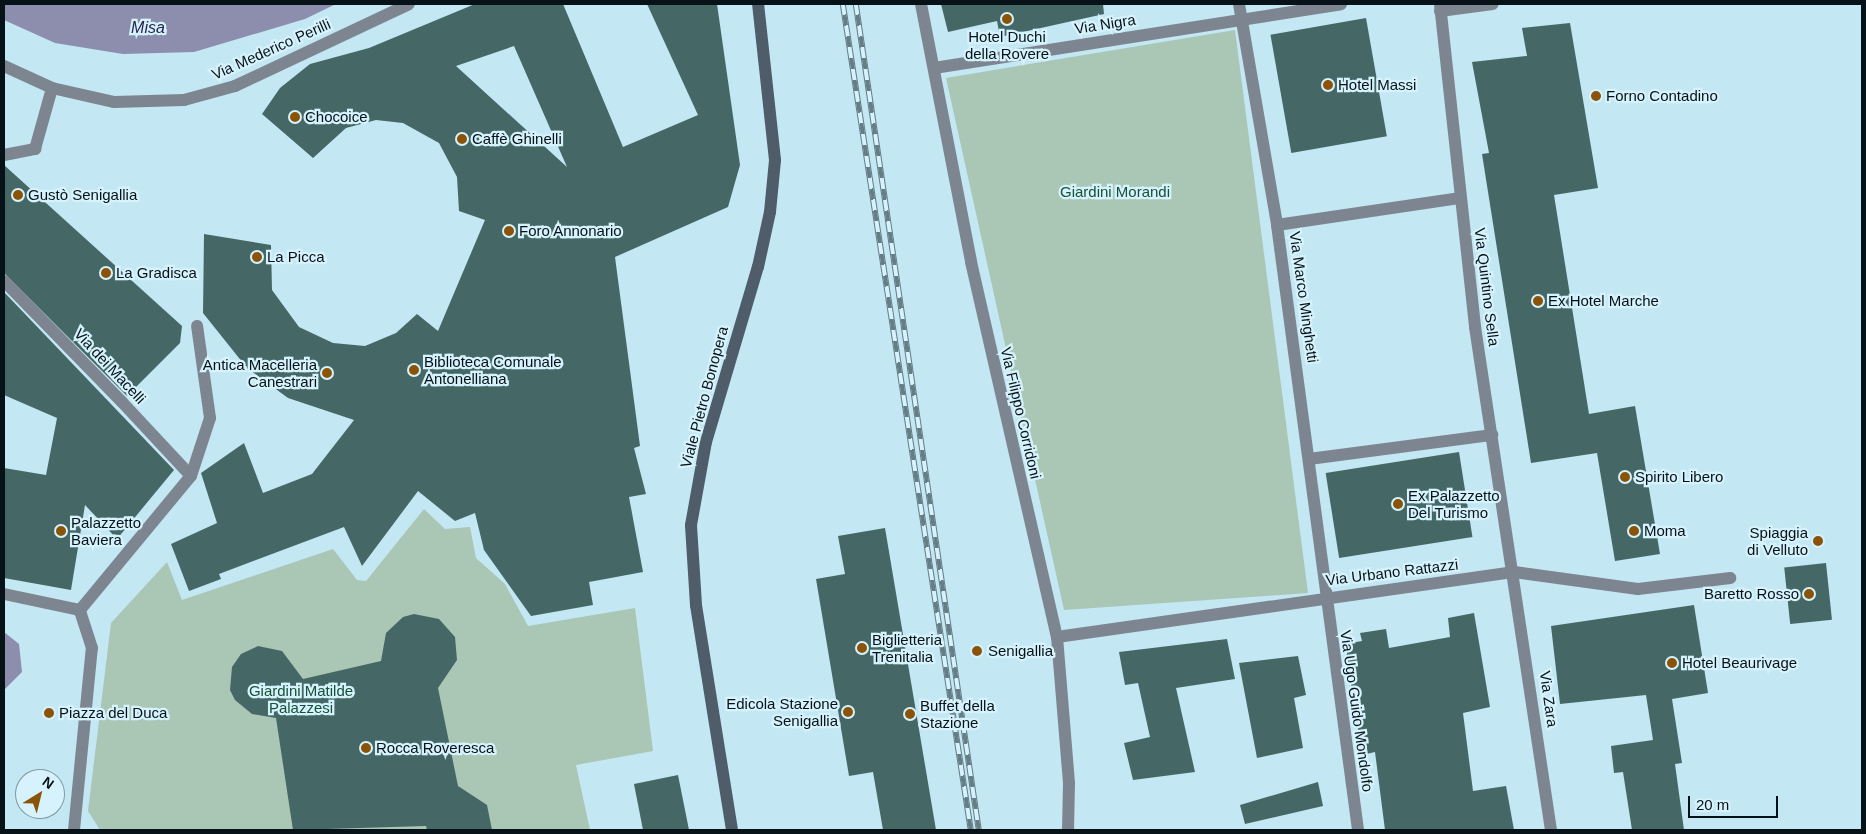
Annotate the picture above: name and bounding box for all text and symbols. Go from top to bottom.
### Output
street label: Via Nigra [1073,10,1137,38]
marker: Hotel Duchi della Rovere [1001,13,1013,25]
street label: Via Mederico Perilli [209,15,333,83]
water label: Misa [131,18,165,38]
place label: Hotel Duchi della Rovere [965,27,1049,62]
place label: Hotel Massi [1338,76,1416,94]
marker: Hotel Massi [1322,79,1334,91]
place label: Forno Contadino [1606,87,1718,105]
marker: Forno Contadino [1590,90,1602,102]
place label: Chocoice [305,108,368,126]
marker: Chocoice [289,111,301,123]
place label: Caffè Ghinelli [472,130,562,148]
marker: Caffè Ghinelli [456,133,468,145]
park label: Giardini Morandi [1060,183,1170,201]
place label: Gustò Senigallia [28,186,137,204]
marker: Gustò Senigallia [12,189,24,201]
place label: Foro Annonario [519,222,622,240]
marker: Foro Annonario [503,225,515,237]
street label: Via Quintino Sella [1471,227,1503,347]
street label: Via Marco Minghetti [1286,230,1322,364]
place label: La Picca [267,248,325,266]
marker: La Picca [251,251,263,263]
place label: La Gradisca [116,264,197,282]
marker: La Gradisca [100,267,112,279]
place label: Ex Hotel Marche [1548,292,1659,310]
marker: Ex Hotel Marche [1532,295,1544,307]
street label: Viale Pietro Bonopera [676,324,732,470]
street label: Via dei Macelli [71,325,149,407]
street label: Via Filippo Corridoni [997,345,1045,481]
place label: Biblioteca Comunale Antonelliana [424,352,562,387]
place label: Antica Macelleria Canestrari [203,355,317,390]
marker: Biblioteca Comunale Antonelliana [408,364,420,376]
marker: Antica Macelleria Canestrari [321,367,333,379]
place label: Spirito Libero [1635,468,1723,486]
marker: Spirito Libero [1619,471,1631,483]
place label: Ex Palazzetto Del Turismo [1408,486,1500,521]
marker: Ex Palazzetto Del Turismo [1392,498,1404,510]
place label: Palazzetto Baviera [71,513,141,548]
place label: Moma [1644,522,1686,540]
place label: Spiaggia di Velluto [1747,523,1808,558]
marker: Palazzetto Baviera [55,525,67,537]
marker: Moma [1628,525,1640,537]
marker: Spiaggia di Velluto [1812,535,1824,547]
street label: Via Urbano Rattazzi [1325,555,1459,589]
place label: Baretto Rosso [1704,585,1799,603]
marker: Baretto Rosso [1803,588,1815,600]
street label: Via Ugo Guido Mondolfo [1337,629,1377,793]
place label: Biglietteria Trenitalia [872,630,942,665]
marker: Biglietteria Trenitalia [856,642,868,654]
place label: Senigallia [988,642,1053,660]
marker: Senigallia [970,644,984,658]
place label: Hotel Beaurivage [1682,654,1797,672]
marker: Hotel Beaurivage [1666,657,1678,669]
street label: Via Zara [1536,670,1562,728]
park label: Giardini Matilde Palazzesi [249,681,353,716]
place label: Edicola Stazione Senigallia [726,694,838,729]
place label: Buffet della Stazione [920,696,995,731]
place label: Piazza del Duca [59,704,167,722]
marker: Edicola Stazione Senigallia [842,706,854,718]
marker: Piazza del Duca [43,707,55,719]
marker: Buffet della Stazione [904,708,916,720]
place label: Rocca Roveresca [376,739,494,757]
marker: Rocca Roveresca [360,742,372,754]
north arrow [15,769,65,819]
text: N [39,773,57,792]
scale bar [1691,786,1781,818]
text: 20 m [1696,796,1729,813]

